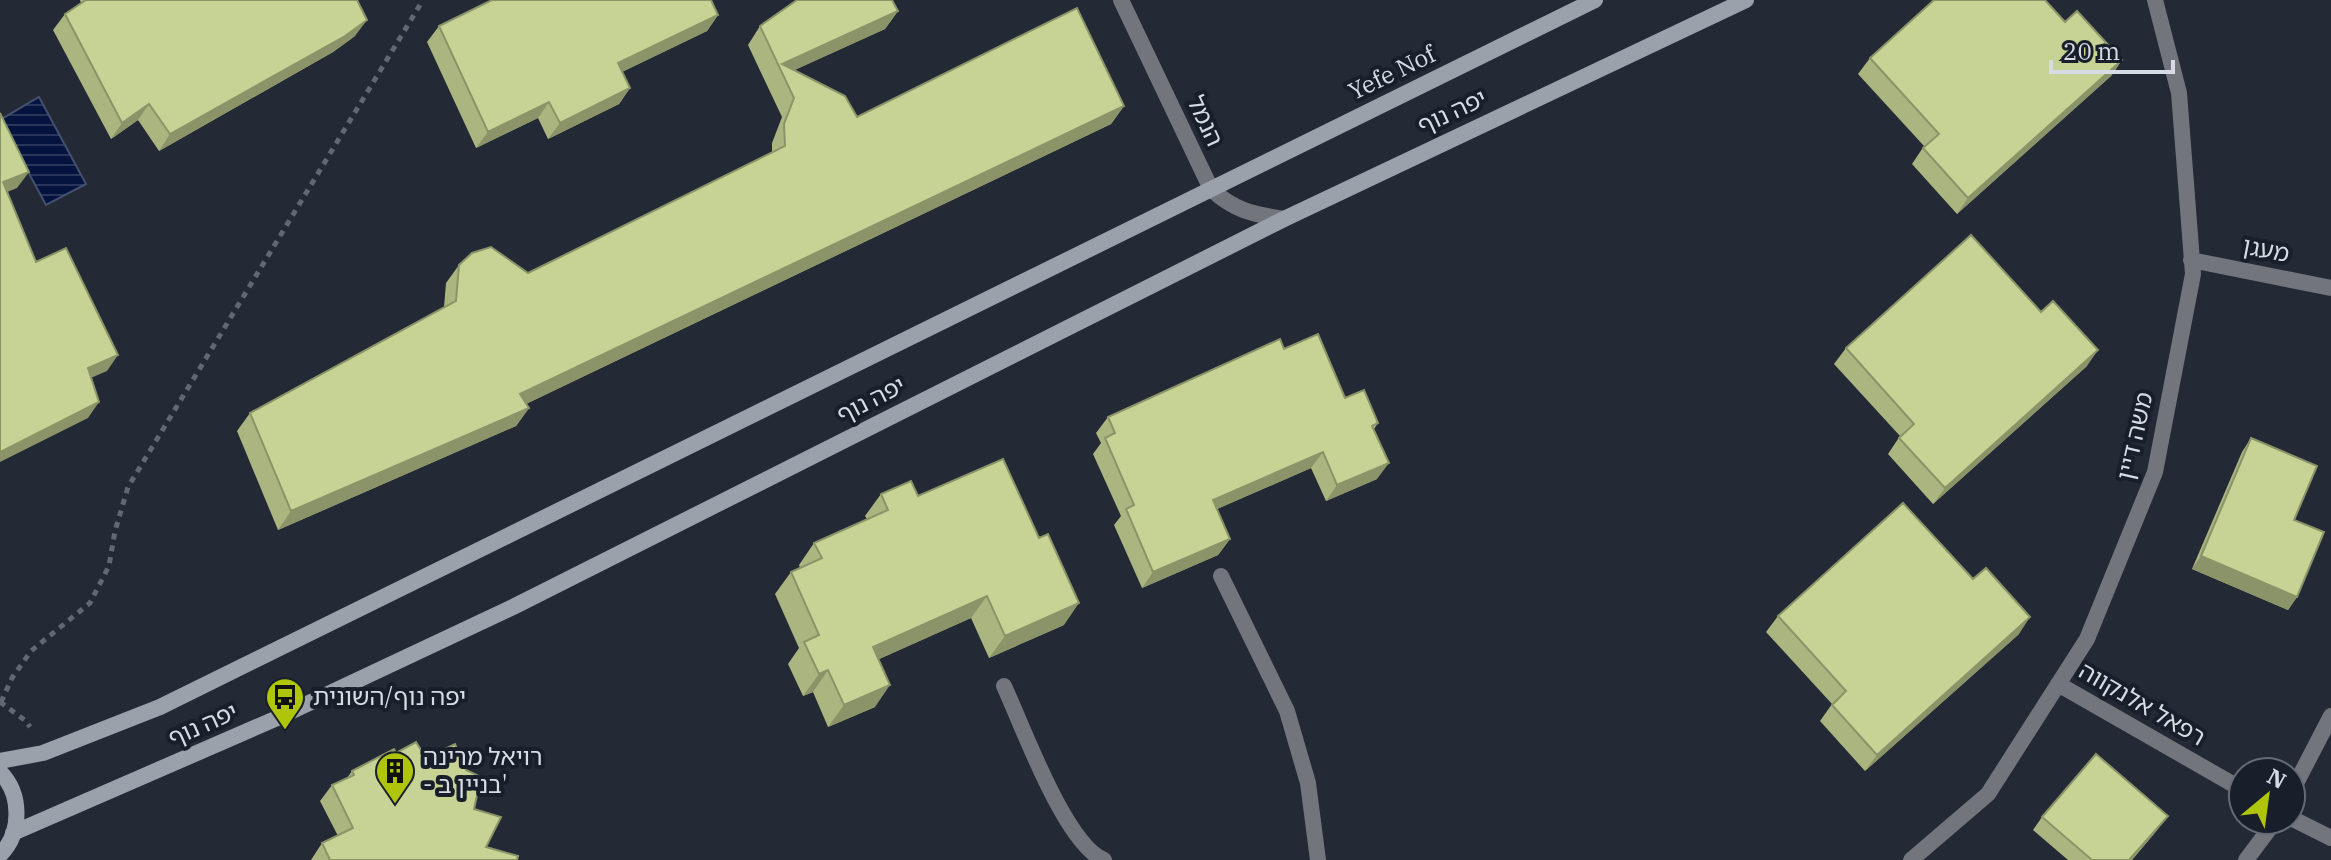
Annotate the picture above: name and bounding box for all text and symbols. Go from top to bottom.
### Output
scale bar [2051,24,2173,74]
text: 20 m [2063,35,2120,67]
street label: Yefe Nof [1343,37,1442,107]
street label: יפה נוף [1412,81,1491,141]
street label: הנמל [1180,90,1232,151]
street label: מעגן [2240,229,2292,269]
street label: יפה נוף [831,368,910,430]
street label: משה דיין [2108,389,2160,483]
street label: רפאל אלנקווה [2073,654,2212,752]
bus stop icon: יפה נוף/השונית [264,676,306,731]
place label: יפה נוף/השונית [313,680,466,712]
street label: יפה נוף [163,695,242,754]
place label: רויאל מרינה - בניין ב' [423,740,543,800]
building icon: רויאל מרינה - בניין ב' [374,750,416,805]
north arrow [2227,756,2307,836]
text: N [2262,761,2292,795]

